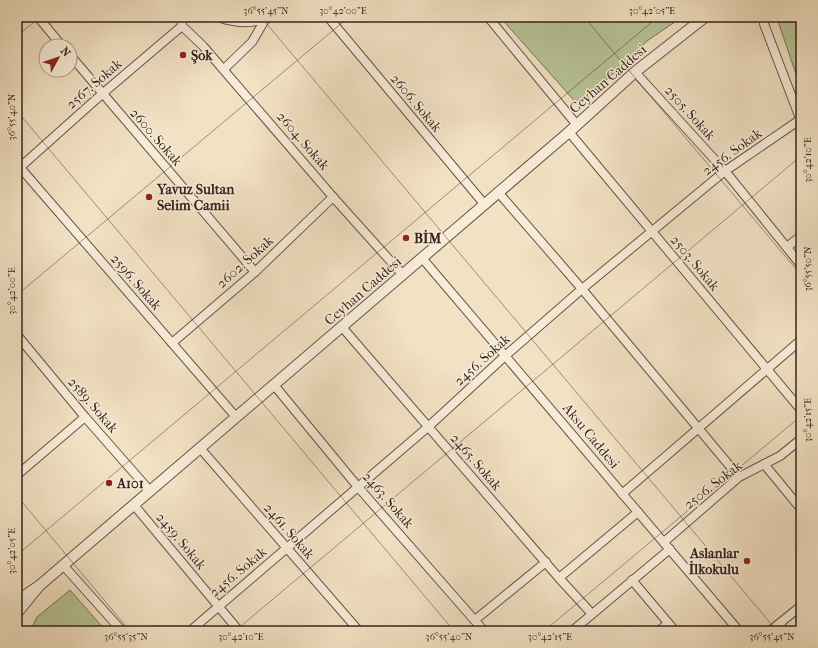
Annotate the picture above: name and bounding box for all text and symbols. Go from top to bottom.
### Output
text: 36°55'45"N [243,5,289,17]
text: 30°42'00"E [319,5,367,17]
text: 30°42'05"E [629,5,675,17]
north arrow [38,38,78,78]
street label: Ceyhan Caddesi [566,41,650,117]
text: N [58,45,73,60]
place label: Şok [191,47,213,64]
marker: Şok [178,50,188,60]
street label: 2567. Sokak [63,55,126,113]
street label: 2606. Sokak [387,70,446,136]
street label: 2505. Sokak [661,82,720,144]
text: 36°55'40"N [6,93,18,140]
street label: 2600. Sokak [126,105,186,170]
street label: 2604. Sokak [273,108,333,174]
street label: 2456. Sokak [699,124,766,179]
text: 30°42'10"E [802,137,814,183]
place label: Yavuz Sultan Selim Camii [156,181,235,214]
marker: Yavuz Sultan Selim Camii [144,192,154,202]
place label: BİM [414,229,442,247]
street label: 2602. Sokak [213,232,277,292]
street label: 2503. Sokak [667,232,724,295]
marker: BİM [401,233,411,243]
text: 36°55'50"N [802,246,814,292]
street label: 2596. Sokak [107,250,166,314]
street label: Ceyhan Caddesi [321,253,405,329]
text: 30°42'00"E [6,267,18,315]
street label: 2456. Sokak [450,330,514,390]
street label: 2589. Sokak [64,374,122,437]
text: 30°42'15"E [802,398,814,442]
street label: Aksu Caddesi [558,399,623,472]
street label: 2465. Sokak [447,430,506,495]
street label: 2506. Sokak [680,456,746,513]
street label: 2463. Sokak [359,468,418,532]
place label: A101 [116,475,144,492]
marker: A101 [104,478,114,488]
street label: 2461. Sokak [260,499,318,563]
street label: 2459. Sokak [152,509,210,574]
text: 30°42'05"E [6,528,18,574]
street label: 2456. Sokak [206,543,271,601]
place label: Aslanlar İlkokulu [689,545,740,578]
marker: Aslanlar İlkokulu [742,556,752,566]
text: 36°55'35"N [104,631,148,643]
text: 30°42'10"E [218,631,264,643]
text: 36°55'40"N [426,631,473,643]
text: 30°42'15"E [528,631,572,643]
text: 36°55'45"N [749,631,795,643]

